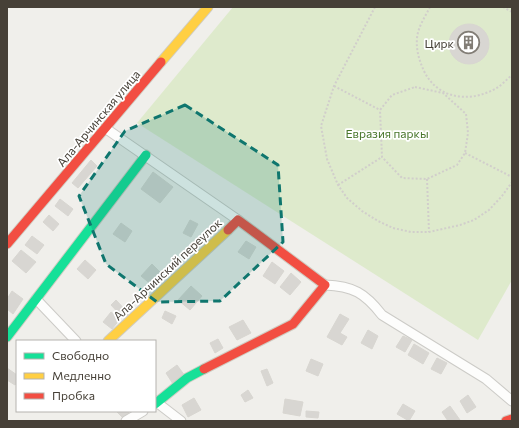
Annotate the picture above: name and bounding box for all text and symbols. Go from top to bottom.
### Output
building icon: Цирк [456,30,482,56]
place label: Цирк [425,36,455,50]
street label: Ала-Арчинская улица [54,67,142,169]
park label: Евразия паркы [345,126,429,140]
street label: Ала-Арчинский переулок [110,215,224,323]
legend [16,340,156,412]
text: Свободно [52,348,109,362]
text: Медленно [52,368,111,382]
text: Пробка [52,388,95,402]

